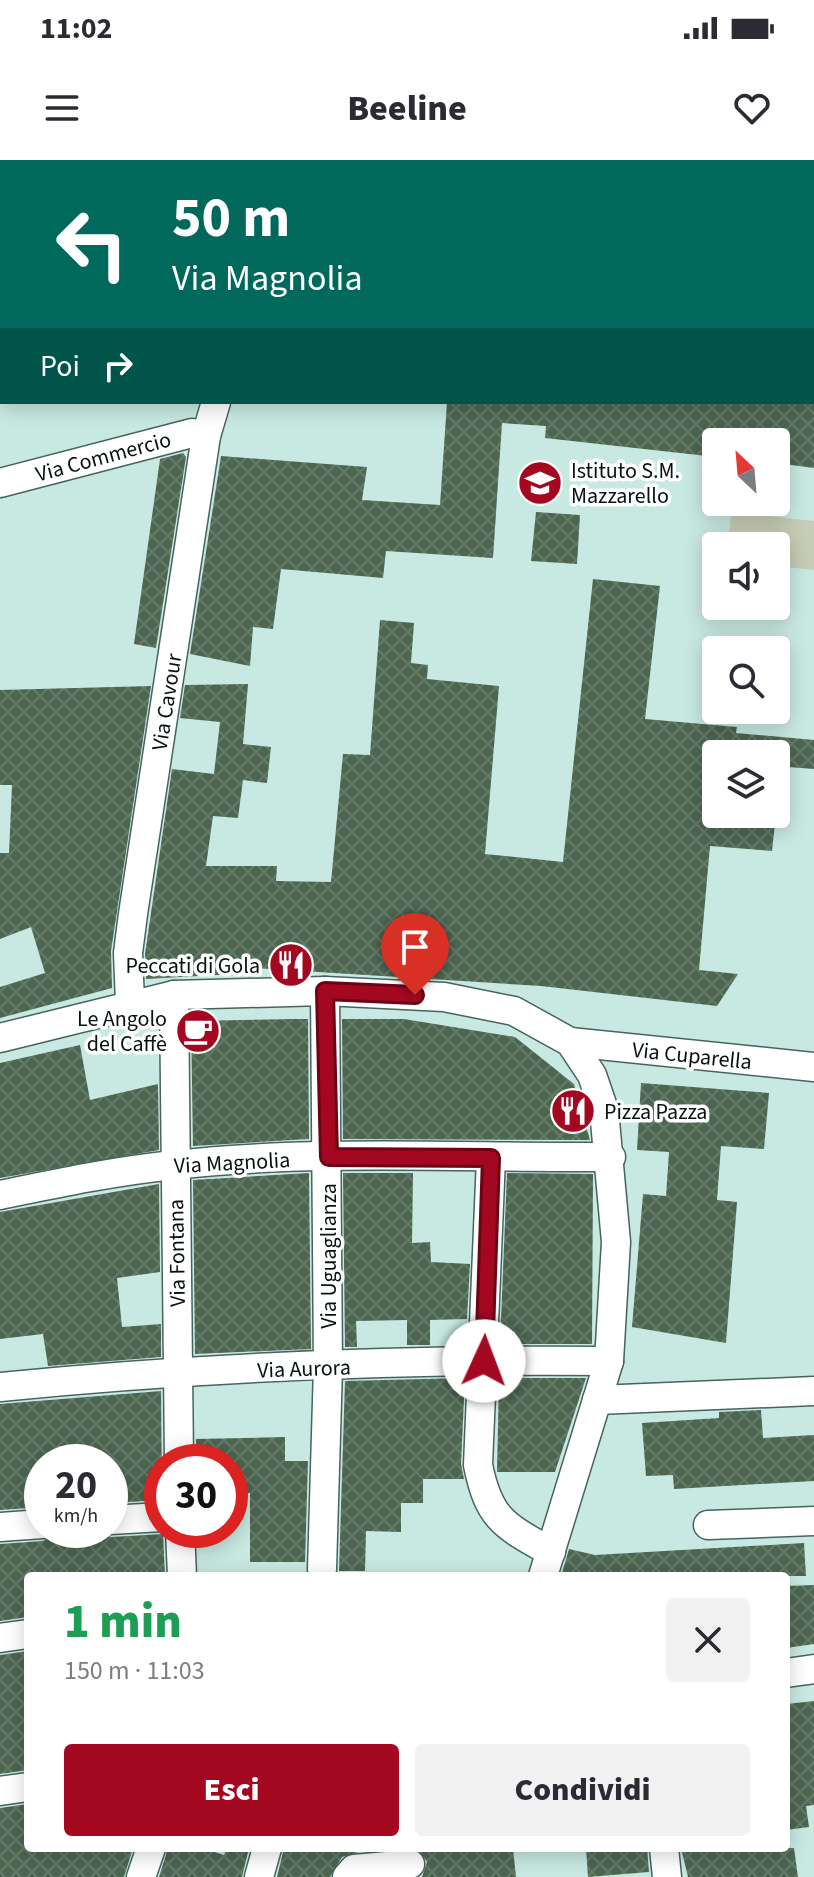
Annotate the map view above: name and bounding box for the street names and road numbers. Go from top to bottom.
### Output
street label: Via Commercio [32,424,174,490]
street label: Via Cavour [144,651,190,753]
street label: Via Cuparella [630,1034,753,1078]
street label: Via Magnolia [173,1144,291,1182]
street label: Via Uguaglianza [313,1183,345,1329]
street label: Via Fontana [160,1199,194,1307]
street label: Via Aurora [257,1351,351,1387]

